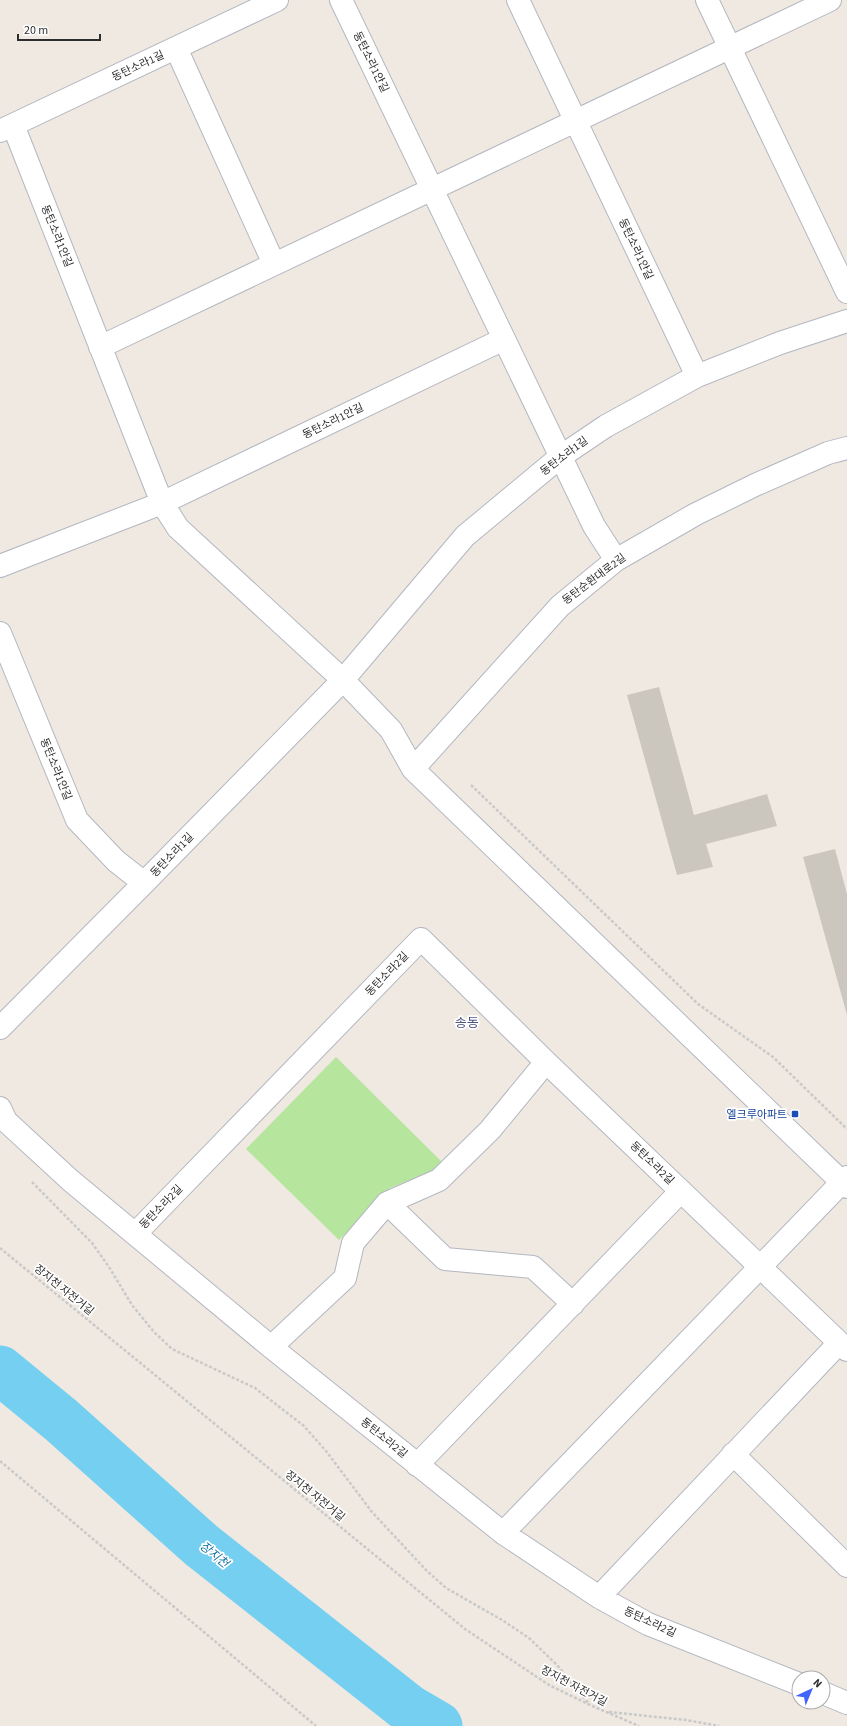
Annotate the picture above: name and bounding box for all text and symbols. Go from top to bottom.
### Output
scale bar [18,16,100,42]
text: 20 m [24,22,48,39]
street label: 동탄소라1안길 [350,29,392,95]
street label: 동탄소라1길 [109,47,167,85]
street label: 동탄소라1안길 [38,203,76,269]
street label: 동탄소라1안길 [615,216,657,282]
street label: 동탄소라1안길 [300,400,366,442]
street label: 동탄소라1길 [537,433,591,479]
street label: 동탄순환대로2길 [559,550,629,608]
street label: 동탄소라1안길 [37,736,75,802]
street label: 동탄소라1길 [147,830,197,880]
street label: 동탄소라2길 [362,949,412,999]
district label: 송동 [455,1014,479,1032]
place label: 엘크루아파트 [726,1107,787,1122]
marker: 엘크루아파트 [790,1109,800,1119]
street label: 동탄소라2길 [627,1138,677,1188]
street label: 동탄소라2길 [136,1182,186,1232]
street label: 장지천 자전거길 [31,1261,97,1319]
street label: 동탄소라2길 [357,1415,411,1461]
street label: 장지천 자전거길 [282,1467,348,1525]
water label: 장지천 [196,1538,234,1573]
street label: 동탄소라2길 [621,1603,679,1641]
street label: 장지천 자전거길 [538,1662,610,1710]
north arrow [791,1670,831,1710]
text: N [810,1675,825,1691]

